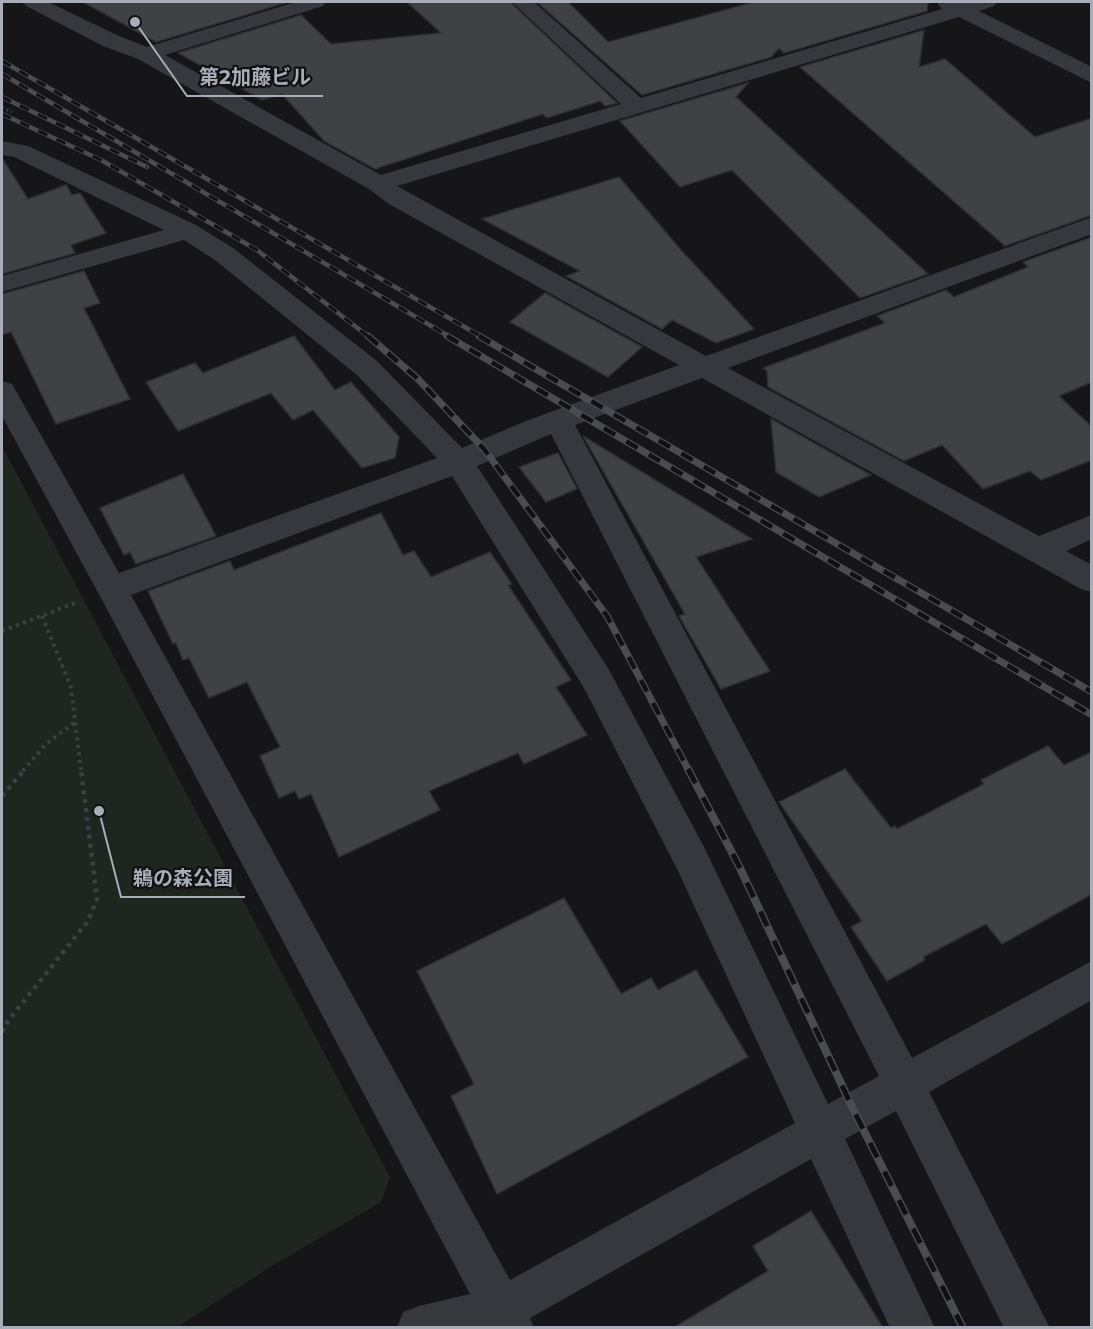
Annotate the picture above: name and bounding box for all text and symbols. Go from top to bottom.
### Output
callout: 第2加藤ビル [187,58,323,96]
text: 第2加藤ビル [199,65,311,89]
callout: 鵜の森公園 [121,859,245,897]
text: 鵜の森公園 [133,866,233,890]

